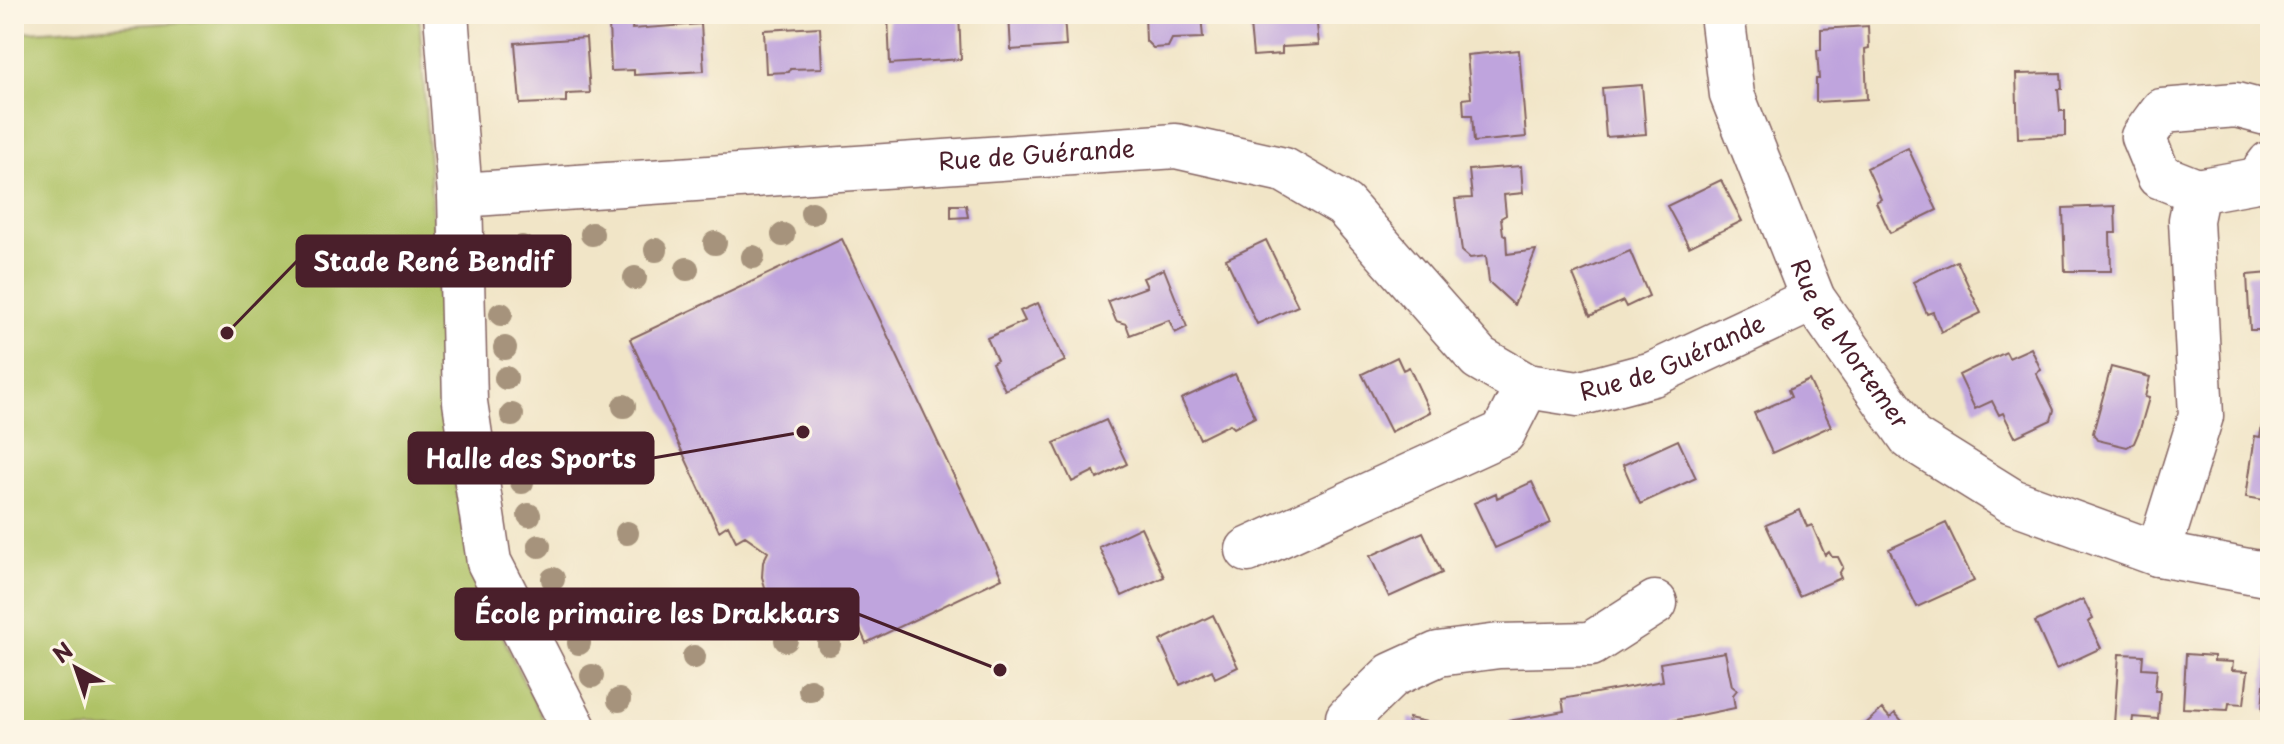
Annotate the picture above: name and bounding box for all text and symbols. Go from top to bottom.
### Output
street label: Rue de Guérande [937,129,1136,178]
callout: Stade René Bendif [297,236,570,286]
text: Stade René Bendif [313,241,555,280]
street label: Rue de Mortemer [1783,253,1919,436]
street label: Rue de Guérande [1575,304,1770,409]
callout: Halle des Sports [409,433,653,483]
text: Halle des Sports [426,438,636,477]
callout: École primaire les Drakkars [456,589,858,639]
text: École primaire les Drakkars [474,593,840,632]
north arrow [36,628,116,708]
text: N [45,633,79,670]

